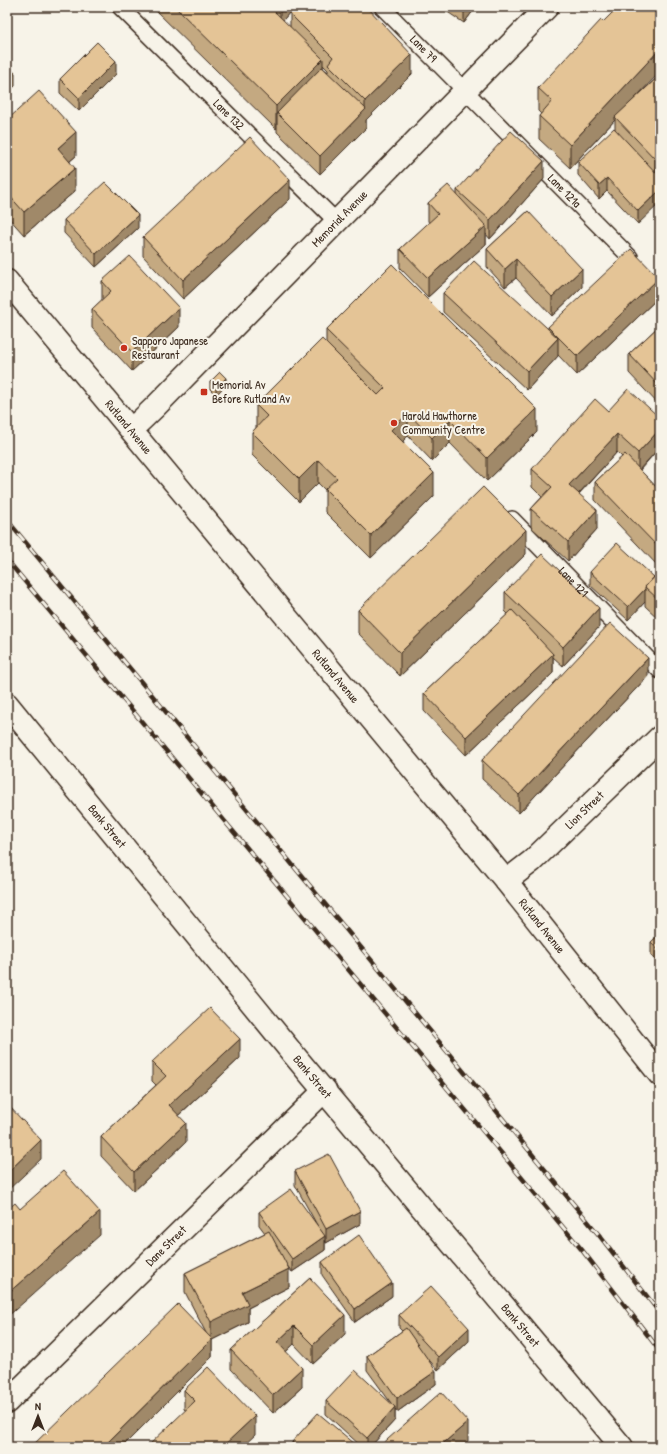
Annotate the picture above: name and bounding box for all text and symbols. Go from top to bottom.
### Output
street label: Lane 79 [406,31,442,66]
street label: Lane 132 [210,95,249,134]
street label: Lane 121a [544,170,586,211]
street label: Memorial Avenue [307,186,371,250]
place label: Sapporo Japanese Restaurant [132,332,208,363]
marker: Sapporo Japanese Restaurant [119,343,129,353]
place label: Memorial Av Before Rutland Av [212,376,290,407]
marker: Memorial Av Before Rutland Av [199,387,209,397]
street label: Rutland Avenue [101,396,157,458]
place label: Harold Hawthorne Community Centre [402,407,485,438]
marker: Harold Hawthorne Community Centre [389,418,399,428]
street label: Lane 121 [555,563,593,601]
street label: Rutland Avenue [309,645,364,707]
street label: Lion Street [561,786,608,833]
street label: Bank Street [84,800,131,852]
street label: Rutland Avenue [515,895,569,957]
street label: Bank Street [290,1051,336,1103]
street label: Dane Street [142,1221,191,1270]
street label: Bank Street [497,1300,544,1351]
north arrow [18,1396,58,1436]
text: N [35,1399,41,1413]

